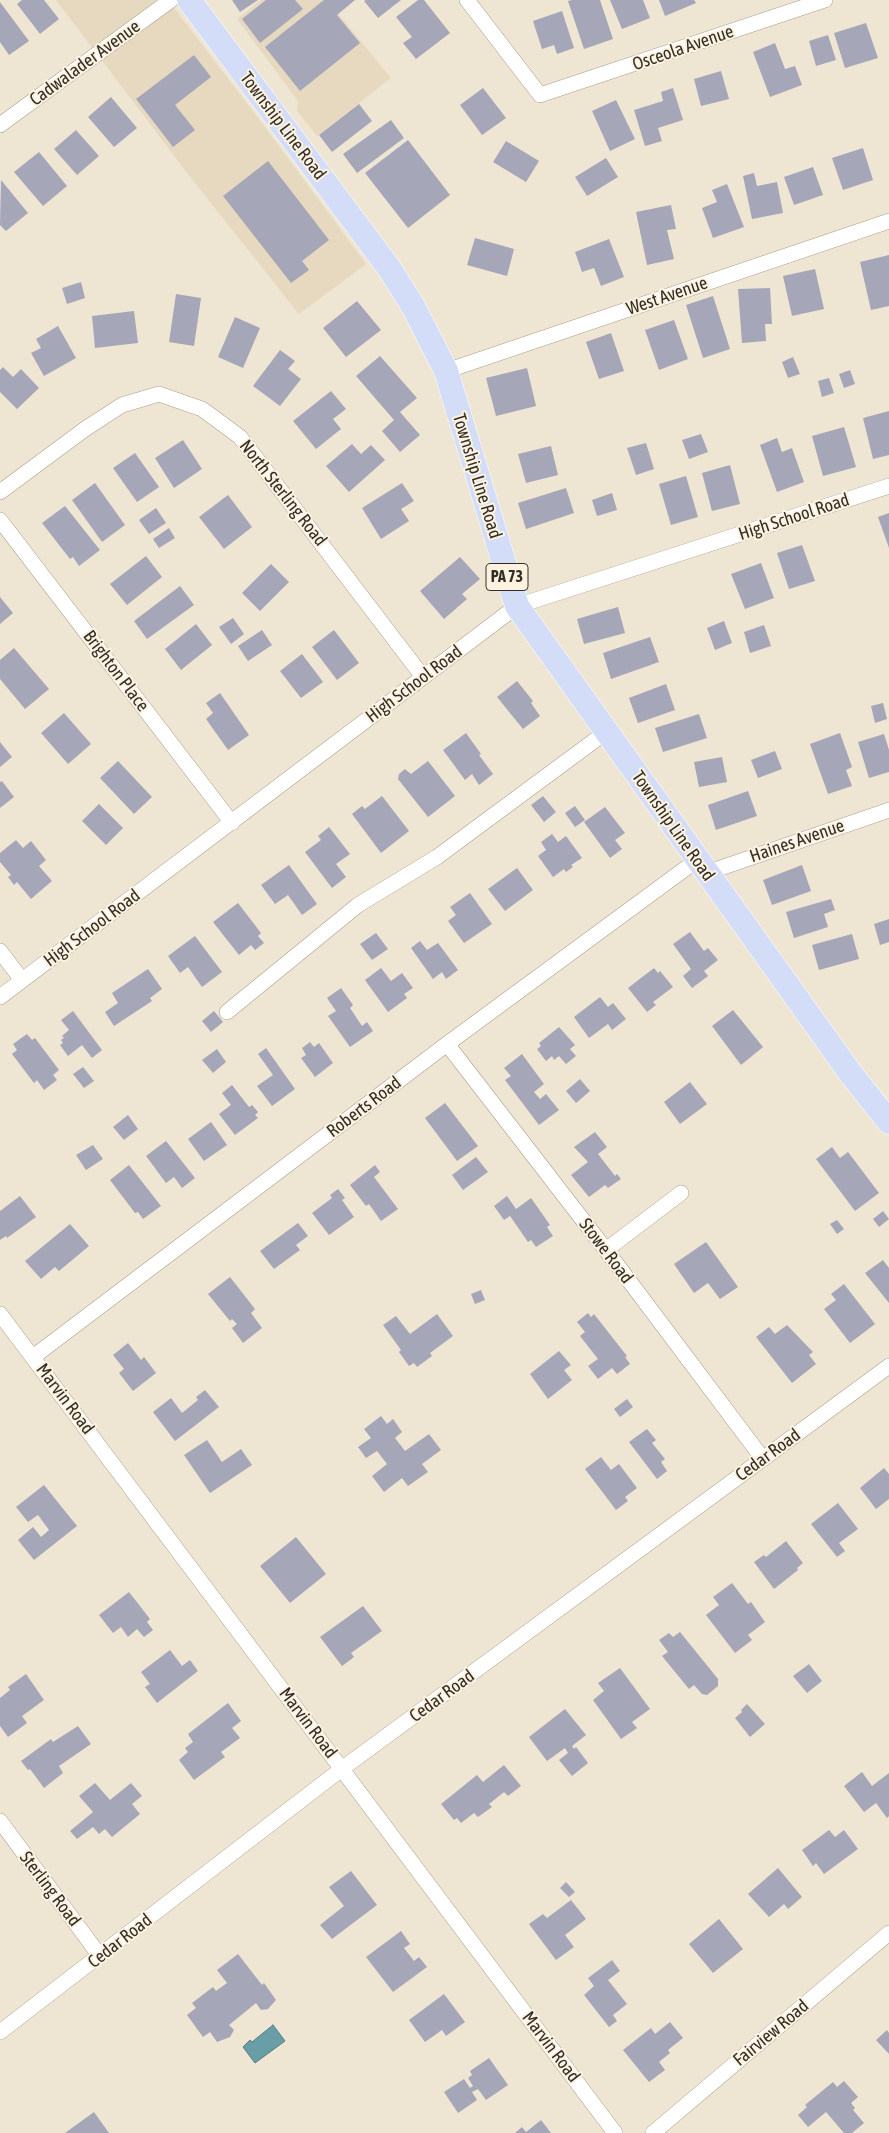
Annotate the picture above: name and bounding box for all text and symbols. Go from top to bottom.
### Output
street label: Cadwalader Avenue [26,16,144,110]
street label: Osceola Avenue [630,21,736,75]
street label: Township Line Road [235,68,331,184]
street label: West Avenue [624,272,710,320]
street label: Township Line Road [448,411,506,541]
street label: North Sterling Road [235,436,331,550]
street label: High School Road [736,489,852,545]
road number: PA 73 [486,564,528,590]
street label: Brighton Place [79,626,153,716]
street label: High School Road [362,641,466,727]
street label: Township Line Road [627,767,719,885]
street label: Haines Avenue [747,815,847,867]
street label: High School Road [40,885,144,971]
street label: Roberts Road [322,1072,406,1142]
street label: Stowe Road [574,1214,638,1288]
street label: Marvin Road [31,1359,99,1439]
street label: Cedar Road [731,1424,805,1486]
street label: Cedar Road [405,1665,479,1727]
street label: Marvin Road [274,1683,342,1763]
street label: Sterling Road [15,1847,85,1931]
street label: Cedar Road [84,1909,156,1973]
street label: Fairview Road [729,1995,813,2071]
street label: Marvin Road [517,2007,585,2087]

